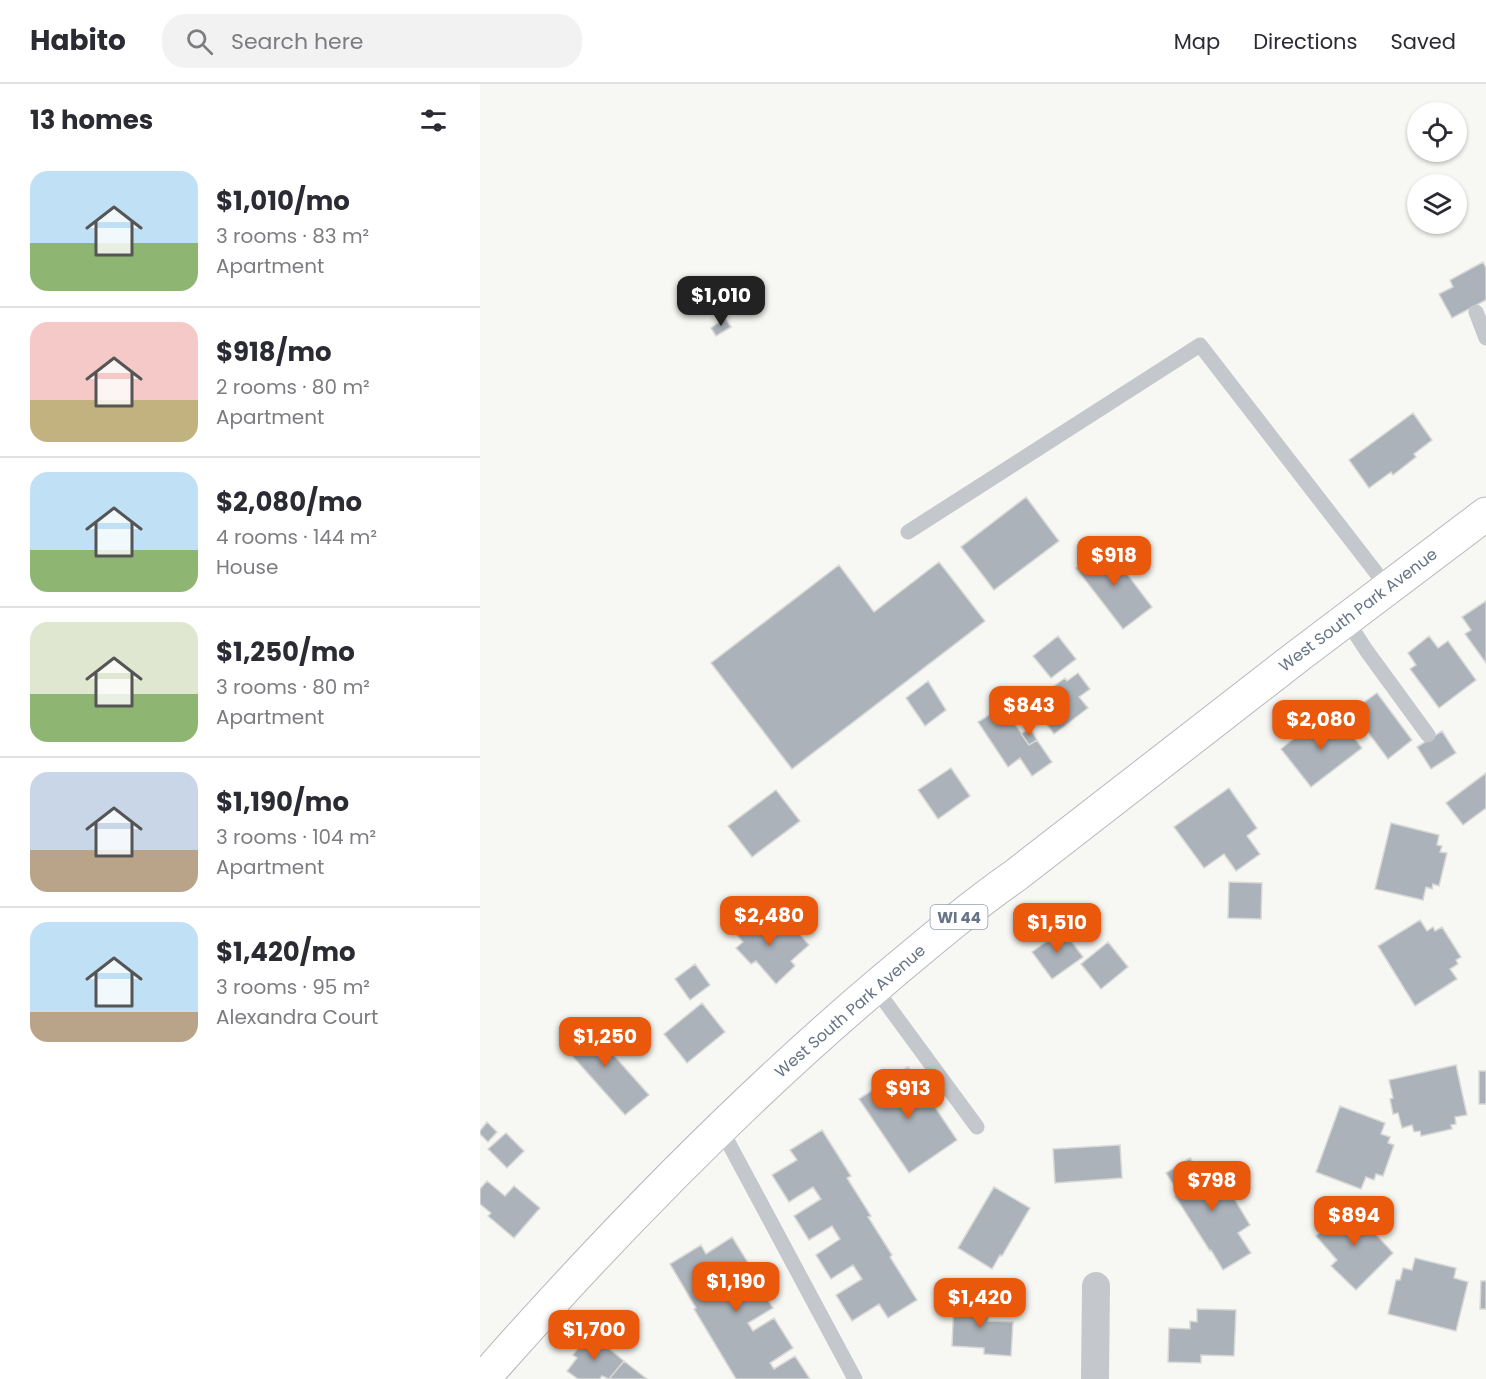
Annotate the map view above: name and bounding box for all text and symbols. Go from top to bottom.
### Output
search box [162,14,582,68]
text: Habito [30,21,126,60]
icon: search [183,25,216,58]
text: Search here [231,26,363,57]
text: Map [1174,27,1220,56]
text: Directions [1253,27,1357,56]
text: Saved [1390,27,1456,56]
text: 13 homes [30,102,153,138]
map controls [1407,102,1467,234]
button: locate [1407,102,1467,162]
icon: filters [417,104,450,137]
button: layers [1407,174,1467,234]
text: $1,010/mo [216,183,350,219]
icon: home [78,195,150,267]
text: 3 rooms · 83 m² [216,222,369,250]
text: Apartment [216,252,324,280]
pin: $1,010 [672,276,770,327]
text: $1,010 [691,281,751,309]
text: $918/mo [216,334,332,370]
icon: home [78,346,150,418]
text: 2 rooms · 80 m² [216,373,370,401]
text: Apartment [216,403,324,431]
text: $2,080/mo [216,484,362,520]
icon: home [78,496,150,568]
text: 4 rooms · 144 m² [216,523,377,551]
pin: $918 [1078,536,1150,587]
text: $918 [1091,541,1137,569]
street label: West South Park Avenue [1274,543,1442,677]
text: House [216,553,278,581]
text: $1,250/mo [216,634,355,670]
icon: home [78,646,150,718]
text: 3 rooms · 80 m² [216,673,370,701]
pin: $843 [993,686,1065,737]
text: $843 [1003,691,1055,719]
pin: $2,080 [1272,700,1370,751]
text: Apartment [216,703,324,731]
text: $2,080 [1286,705,1356,733]
text: $1,190/mo [216,784,349,820]
icon: home [78,796,150,868]
text: 3 rooms · 104 m² [216,823,376,851]
text: Apartment [216,853,324,881]
pin: $2,480 [720,896,818,947]
text: $2,480 [734,901,804,929]
pin: $1,510 [1008,903,1106,954]
road number: WI 44 [930,905,988,929]
text: $1,510 [1027,908,1087,936]
text: $1,420/mo [216,934,356,970]
street label: West South Park Avenue [770,939,930,1083]
icon: home [78,946,150,1018]
text: 3 rooms · 95 m² [216,973,370,1001]
text: Alexandra Court [216,1003,378,1031]
pin: $1,250 [556,1017,654,1068]
text: $1,250 [573,1022,637,1050]
pin: $913 [872,1069,944,1120]
text: $913 [885,1074,931,1102]
pin: $798 [1176,1161,1248,1212]
text: $798 [1187,1166,1237,1194]
pin: $894 [1318,1196,1390,1247]
text: $894 [1328,1201,1380,1229]
pin: $1,190 [687,1262,785,1313]
text: $1,190 [706,1267,766,1295]
pin: $1,420 [931,1278,1029,1329]
text: $1,420 [948,1283,1012,1311]
pin: $1,700 [545,1310,643,1361]
text: $1,700 [562,1315,626,1343]

